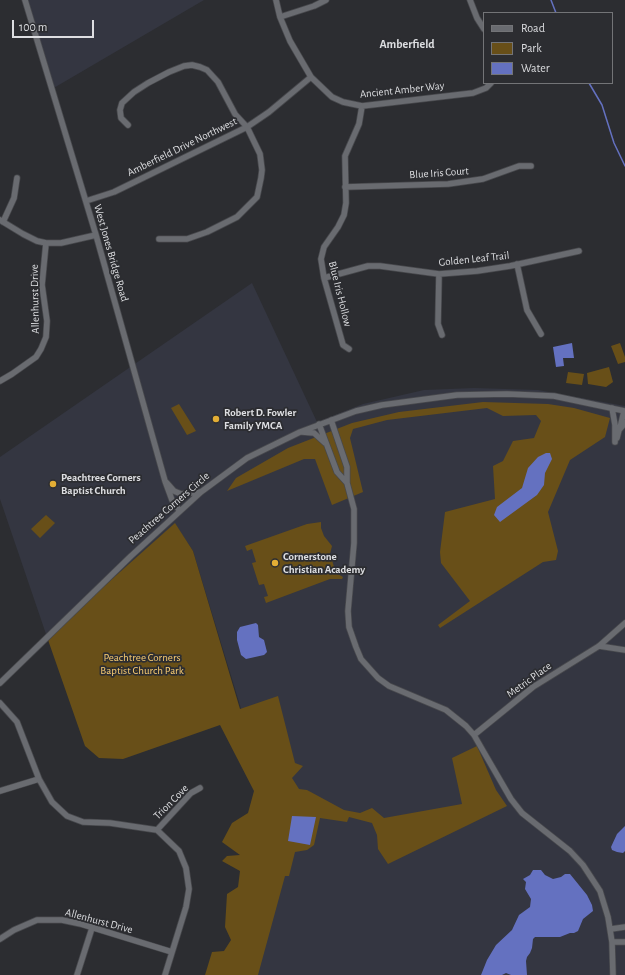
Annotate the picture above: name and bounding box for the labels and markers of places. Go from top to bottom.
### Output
place label: Robert D. Fowler Family YMCA [224,406,296,432]
marker: Robert D. Fowler Family YMCA [211,414,221,424]
place label: Peachtree Corners Baptist Church [61,471,141,497]
marker: Peachtree Corners Baptist Church [48,479,58,489]
place label: Cornerstone Christian Academy [283,550,365,576]
marker: Cornerstone Christian Academy [270,558,280,568]

